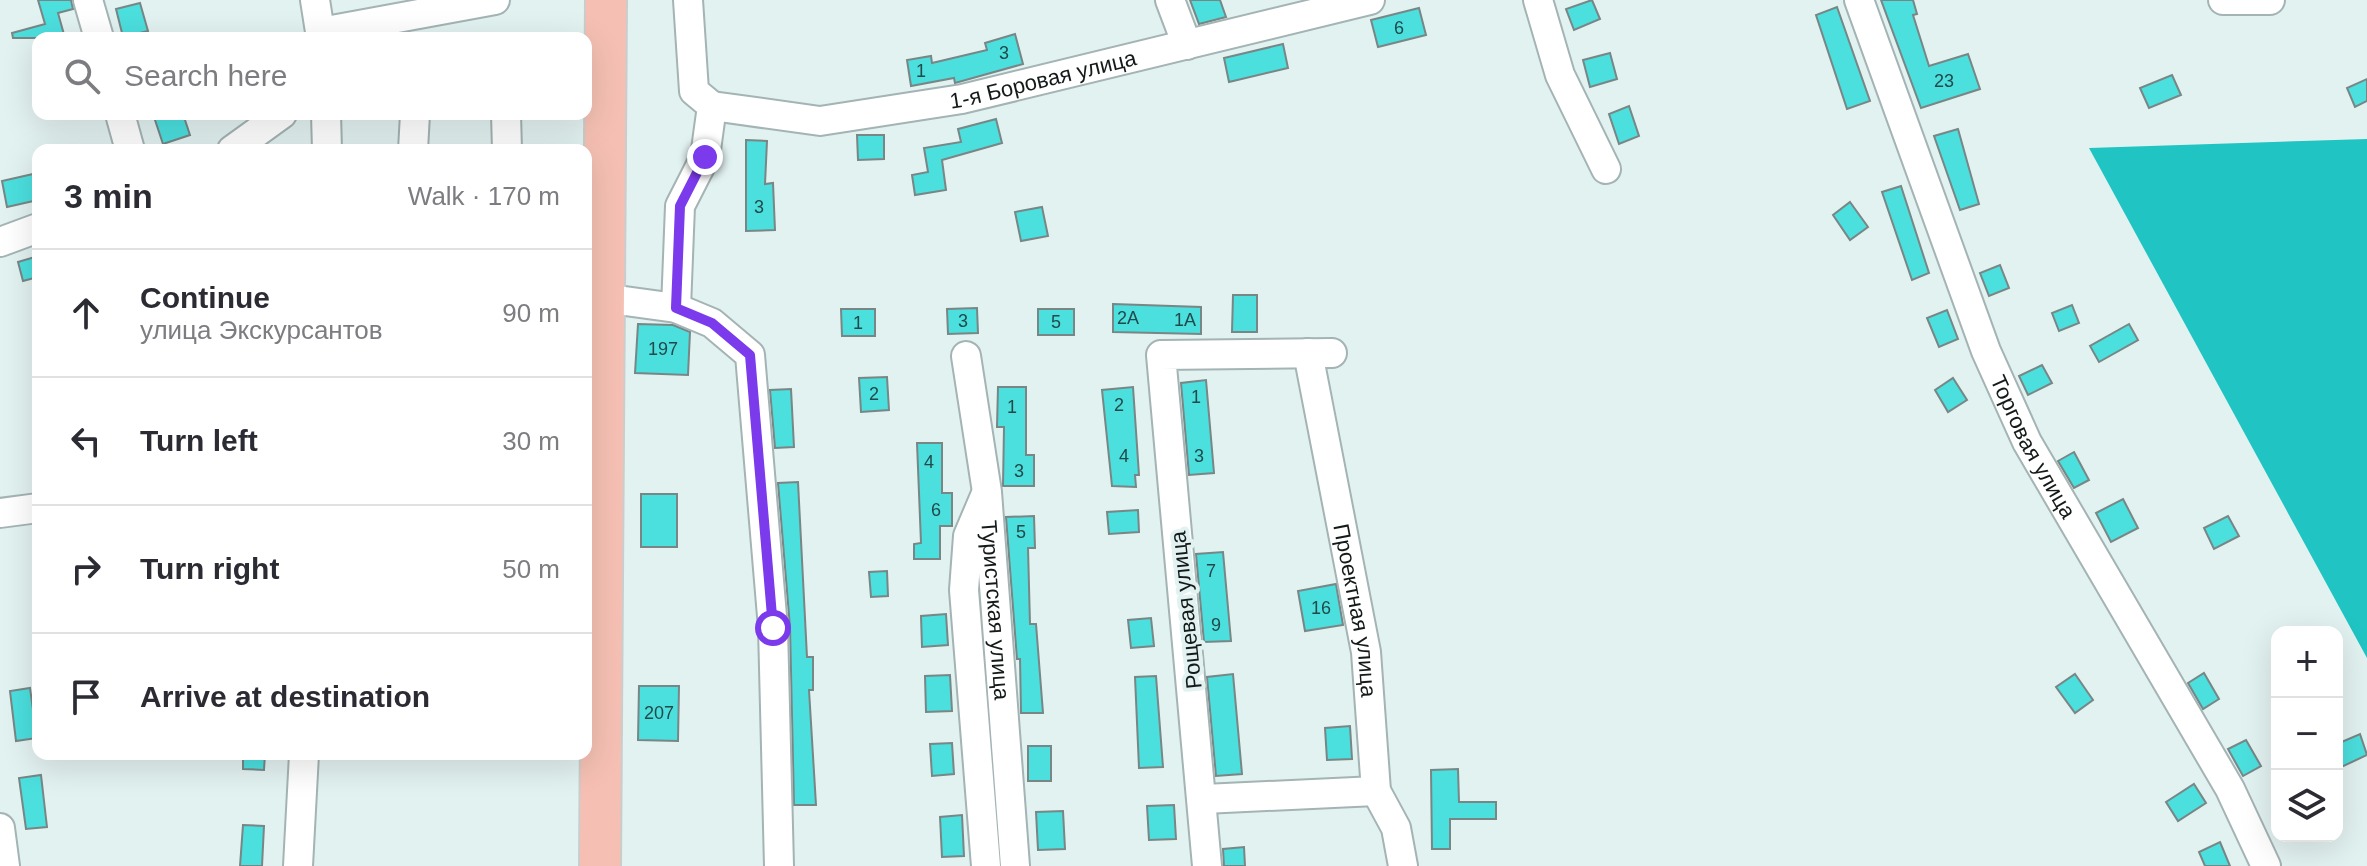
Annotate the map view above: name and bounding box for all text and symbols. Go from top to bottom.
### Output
house number: 6 [1394,18,1404,38]
search box [32,32,592,120]
house number: 3 [999,43,1009,63]
street label: 1-я Боровая улица [948,45,1139,113]
icon: search [60,54,104,98]
text: Search here [124,59,287,92]
house number: 1 [916,61,926,81]
house number: 23 [1934,71,1954,91]
route end [687,139,723,175]
text: 3 min [64,177,153,215]
text: Walk · 170 m [408,181,560,211]
house number: 3 [754,197,764,217]
text: Continue [140,281,270,314]
icon: ahead [64,291,108,335]
text: 90 m [502,298,560,328]
house number: 2А [1117,308,1139,328]
house number: 1А [1174,310,1196,330]
house number: 3 [958,311,968,331]
house number: 5 [1051,312,1061,332]
house number: 1 [853,313,863,333]
text: улица Экскурсантов [140,315,383,345]
house number: 197 [648,339,678,359]
street label: Торговая улица [1986,371,2082,523]
house number: 2 [869,384,879,404]
house number: 1 [1191,387,1201,407]
house number: 2 [1114,395,1124,415]
house number: 1 [1007,397,1017,417]
icon: left [64,419,108,463]
text: Turn left [140,424,258,457]
text: 30 m [502,426,560,456]
house number: 4 [1119,446,1129,466]
house number: 3 [1194,446,1204,466]
house number: 4 [924,452,934,472]
house number: 3 [1014,461,1024,481]
house number: 6 [931,500,941,520]
street label: Туристская улица [977,519,1015,702]
house number: 5 [1016,522,1026,542]
street label: Проектная улица [1329,522,1382,699]
street label: Рощевая улица [1165,529,1207,690]
icon: right [64,547,108,591]
text: Turn right [140,552,279,585]
text: 50 m [502,554,560,584]
house number: 7 [1206,561,1216,581]
house number: 16 [1311,598,1331,618]
route start [755,610,791,646]
house number: 9 [1211,615,1221,635]
map controls [2271,626,2343,842]
button: + [2271,626,2343,698]
icon: arrive [64,675,108,719]
text: Arrive at destination [140,680,430,713]
button: − [2271,698,2343,770]
house number: 207 [644,703,674,723]
button: layers [2271,770,2343,842]

